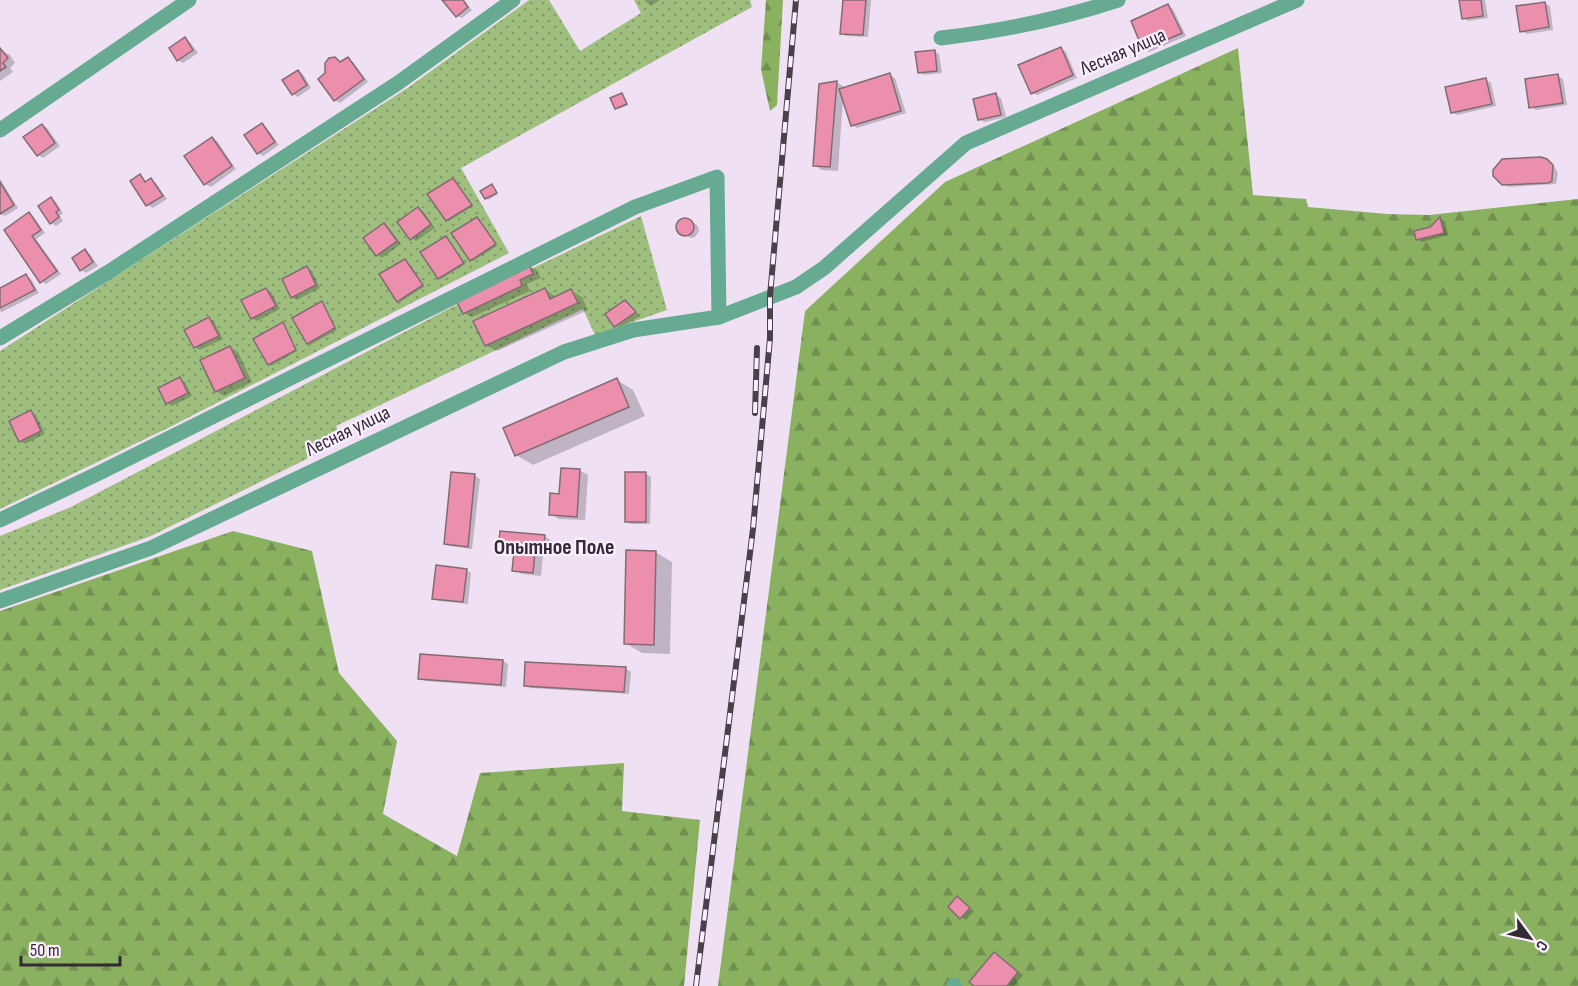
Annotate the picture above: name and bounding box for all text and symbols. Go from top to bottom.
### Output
street label: Лесная улица [1076,23,1169,81]
street label: Лесная улица [301,400,394,462]
district label: Опытное Поле [494,534,614,561]
north arrow [1500,908,1560,968]
scale bar [21,929,120,967]
text: С [1531,937,1552,954]
text: 50 m [30,940,60,961]

